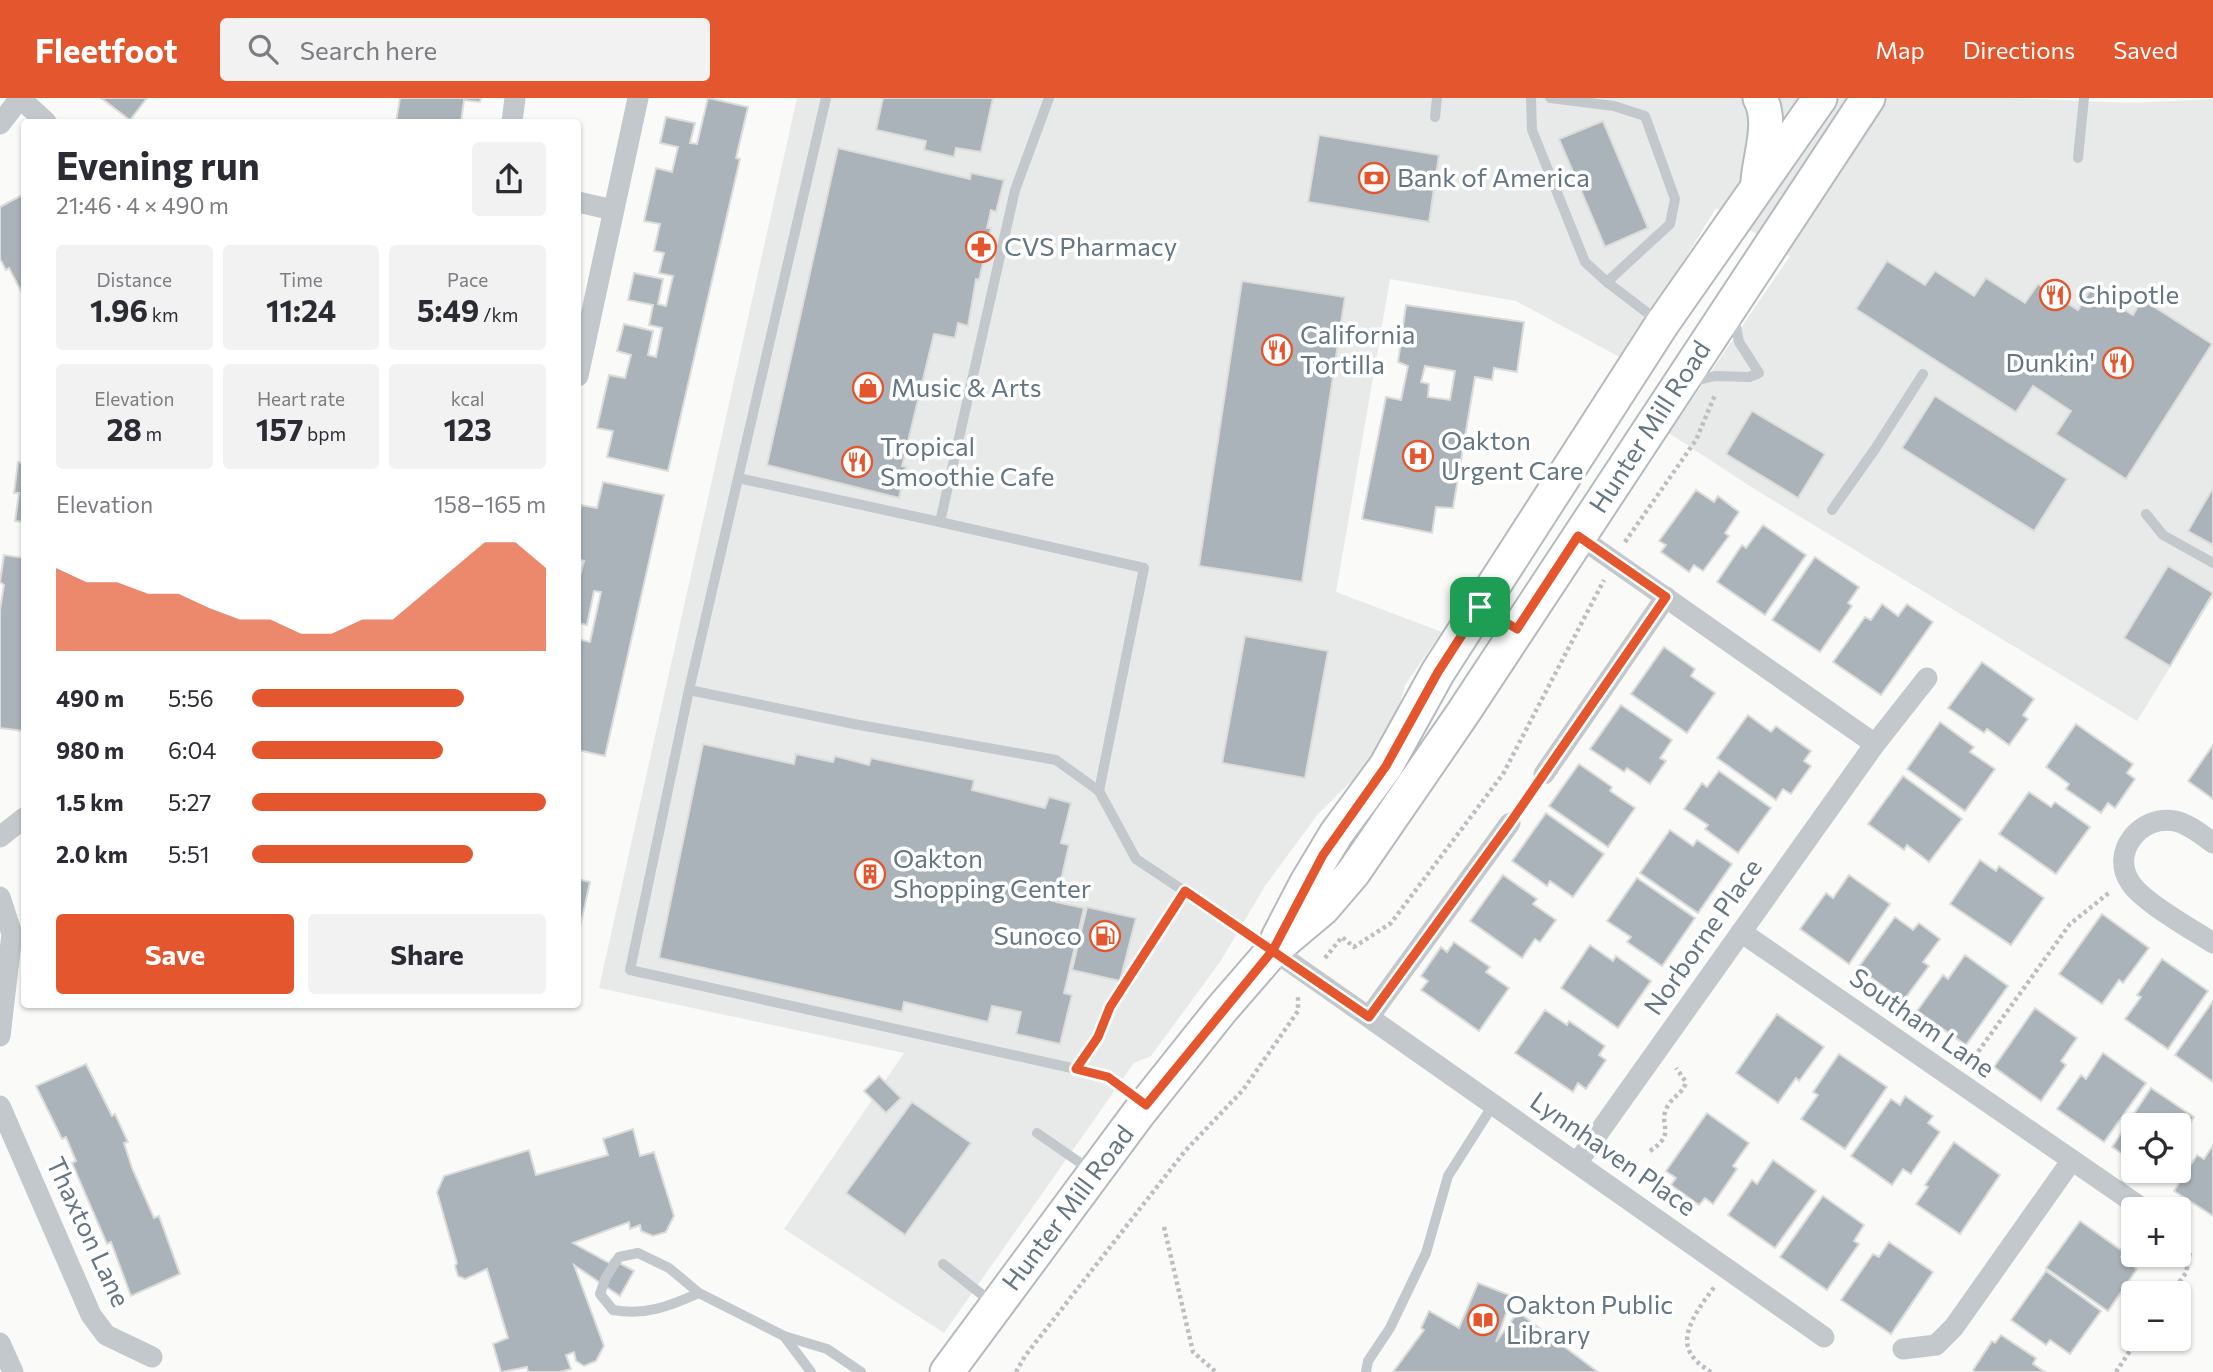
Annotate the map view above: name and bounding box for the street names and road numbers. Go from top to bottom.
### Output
street label: Hunter Mill Road [1582,334,1716,518]
street label: Norborne Place [1636,852,1767,1020]
street label: Southam Lane [1845,961,2001,1083]
street label: Lynnhaven Place [1525,1084,1703,1221]
street label: Hunter Mill Road [995,1118,1139,1296]
street label: Thaxton Lane [41,1151,138,1311]

